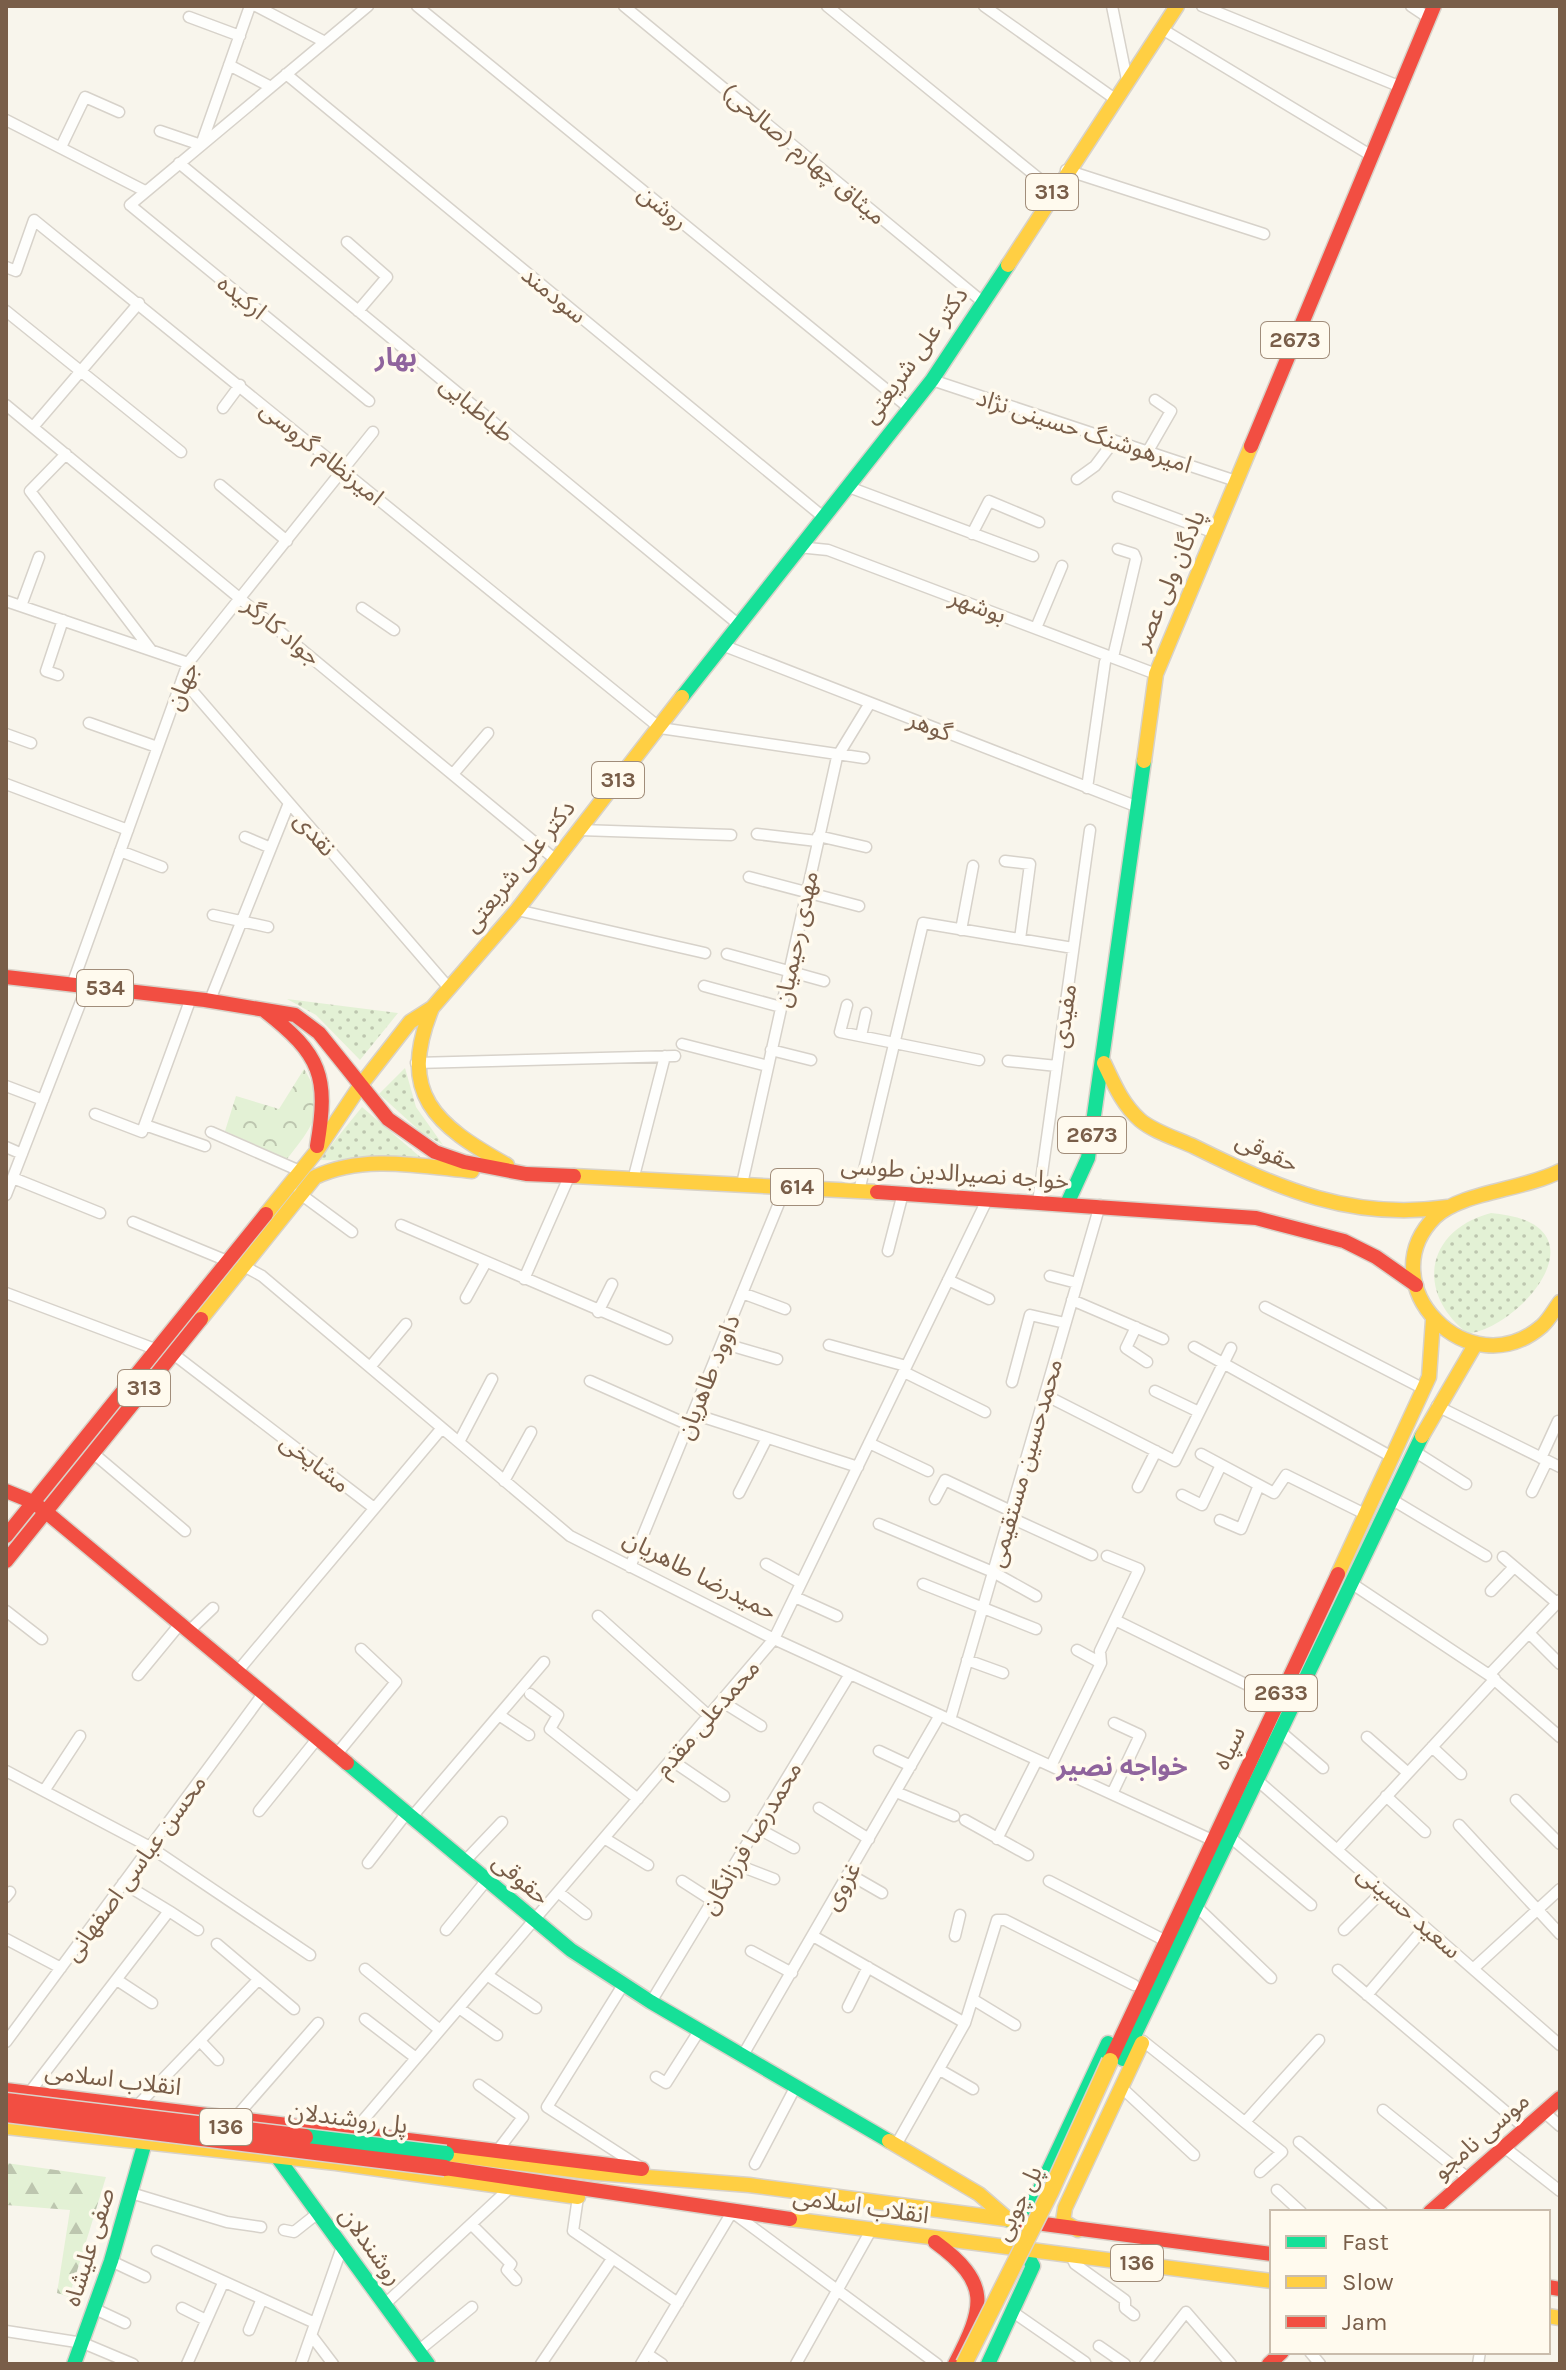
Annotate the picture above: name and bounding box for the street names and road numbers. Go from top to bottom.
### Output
street label: میثاق چهارم (صالحی) [714,77,892,234]
road number: 313 [1026,174,1078,210]
street label: روشن [632,179,694,235]
street label: سودمند [516,260,592,330]
street label: ارکیده [212,269,272,325]
street label: دکتر علی شریعتی [856,281,974,429]
road number: 2673 [1261,322,1329,358]
street label: طباطبایی [434,370,520,448]
street label: امیرهوشنگ حسینی نژاد [973,383,1195,479]
street label: امیرنظام گروسی [252,395,389,514]
street label: پادگان ولی عصر [1127,506,1212,656]
street label: بوشهر [945,582,1010,630]
street label: جواد کارگر [237,590,326,671]
street label: جهان [159,658,205,714]
street label: گوهر [903,705,957,747]
road number: 313 [592,762,644,798]
street label: دکتر علی شریعتی [457,794,581,938]
street label: نقدی [288,806,342,862]
street label: مهدی رحیمیان [768,868,824,1010]
road number: 534 [77,970,133,1006]
street label: مفیدی [1046,982,1082,1050]
road number: 2673 [1058,1117,1126,1153]
street label: حقوقی [1231,1126,1303,1178]
street label: خواجه نصیرالدین طوسی [840,1151,1070,1195]
road number: 614 [771,1169,823,1205]
street label: داوود طاهریان [670,1310,746,1444]
street label: محمدحسین مستقیمی [982,1356,1068,1570]
road number: 313 [118,1370,170,1406]
street label: مشایخی [275,1427,355,1499]
street label: حمیدرضا طاهریان [619,1524,781,1626]
street label: محمدعلی مقدم [649,1654,768,1785]
road number: 2633 [1245,1675,1317,1711]
street label: سپاه [1207,1722,1252,1775]
street label: محمدرضا فرزانگان [694,1757,808,1919]
street label: محسن عباسی اصفهانی [58,1769,212,1967]
street label: حقوقی [487,1847,555,1911]
street label: غزوی [817,1857,867,1915]
street label: سعید حسینی [1351,1859,1467,1965]
street label: انقلاب اسلامی [43,2057,183,2101]
street label: موسی نامجو [1427,2086,1535,2186]
street label: پل روشندلان [287,2097,409,2140]
road number: 136 [200,2109,252,2145]
street label: پل چوبی [988,2161,1049,2246]
street label: انقلاب اسلامی [791,2183,931,2229]
street label: صفی علیشاه [58,2184,120,2310]
street label: روشندلان [333,2201,409,2291]
road number: 136 [1111,2245,1163,2281]

